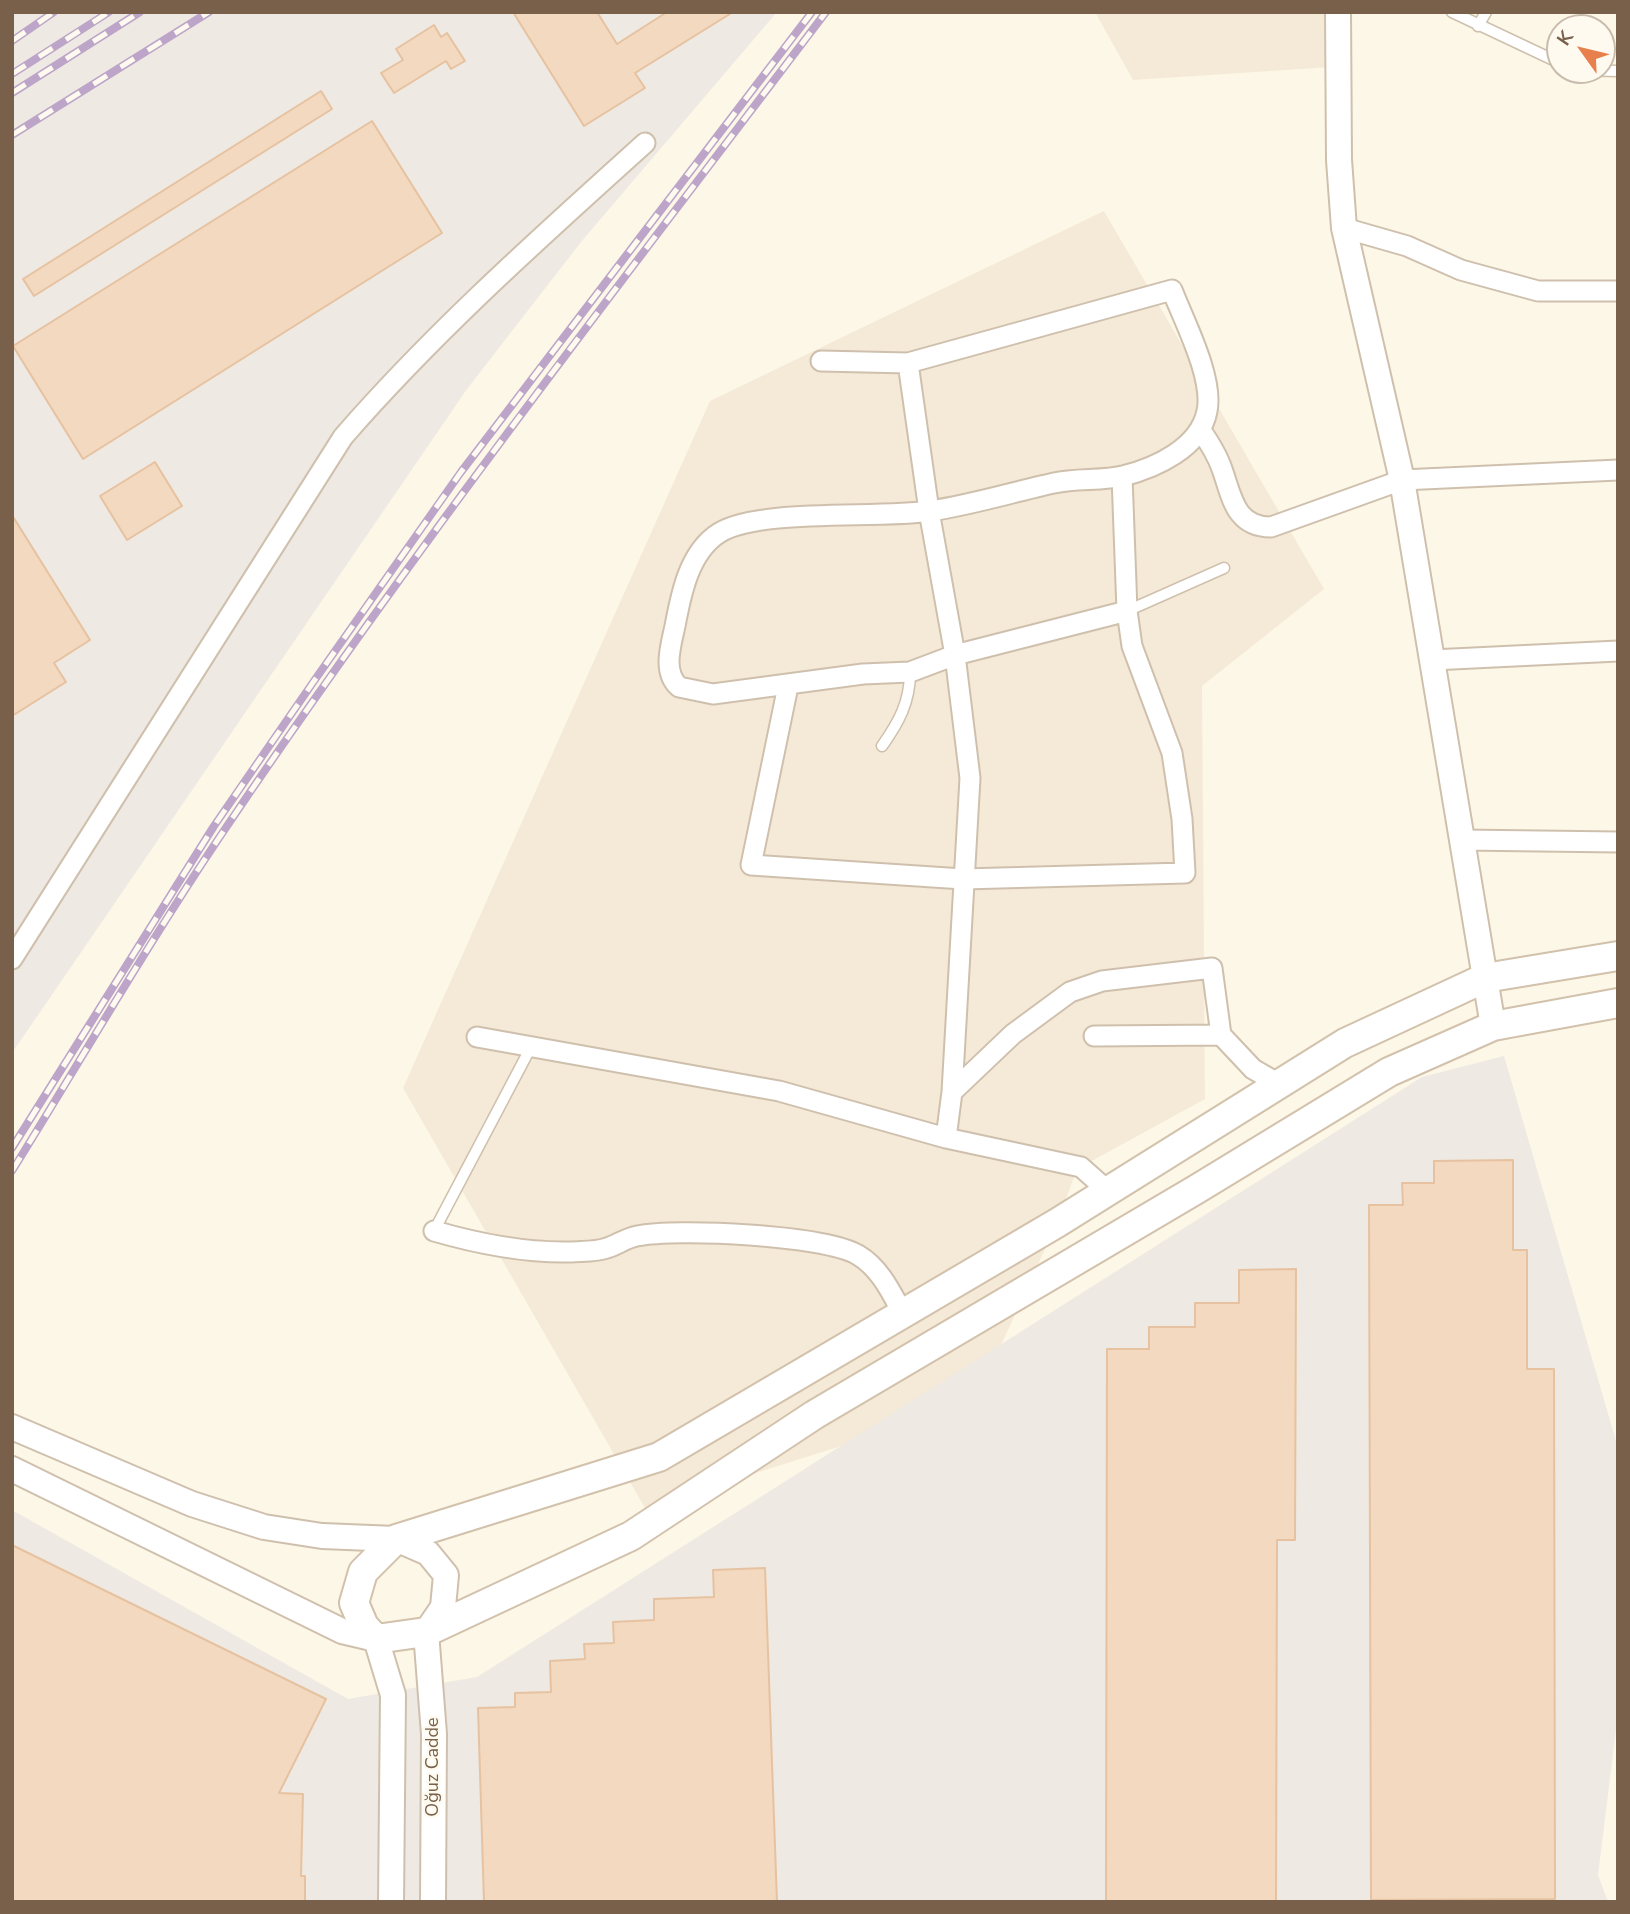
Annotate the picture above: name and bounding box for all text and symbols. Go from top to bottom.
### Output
north arrow [1546,14,1616,84]
text: K [1551,26,1580,51]
street label: Oğuz Cadde [423,1717,445,1817]

